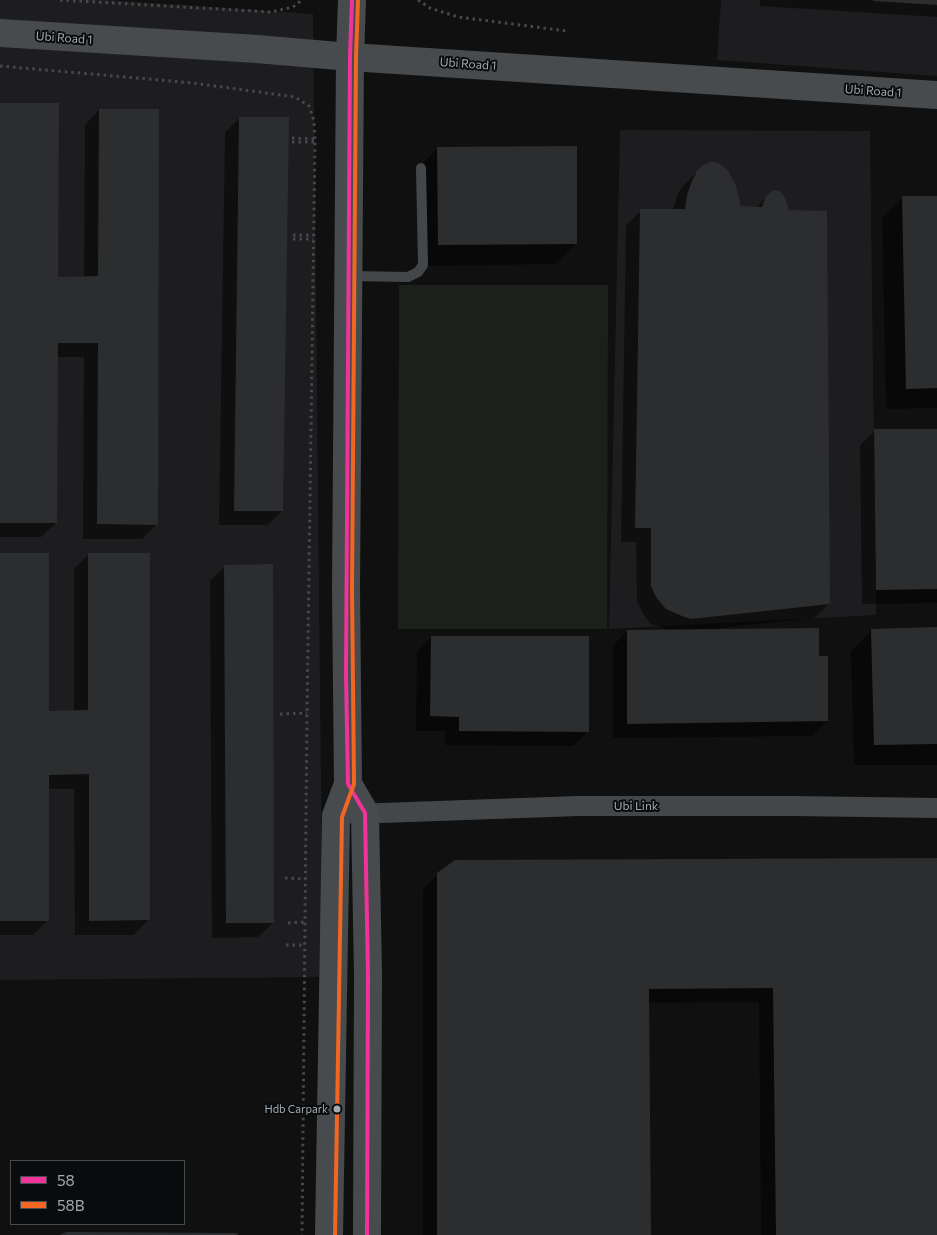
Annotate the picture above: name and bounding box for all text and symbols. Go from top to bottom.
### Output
street label: Ubi Road 1 [35,29,93,47]
street label: Ubi Road 1 [439,55,497,73]
street label: Ubi Road 1 [844,82,902,100]
street label: Ubi Link [614,799,658,813]
place label: Hdb Carpark [264,1102,328,1116]
marker: Hdb Carpark [332,1104,342,1114]
legend [10,1160,185,1225]
text: 58 [57,1171,75,1189]
text: 58B [57,1196,84,1214]

